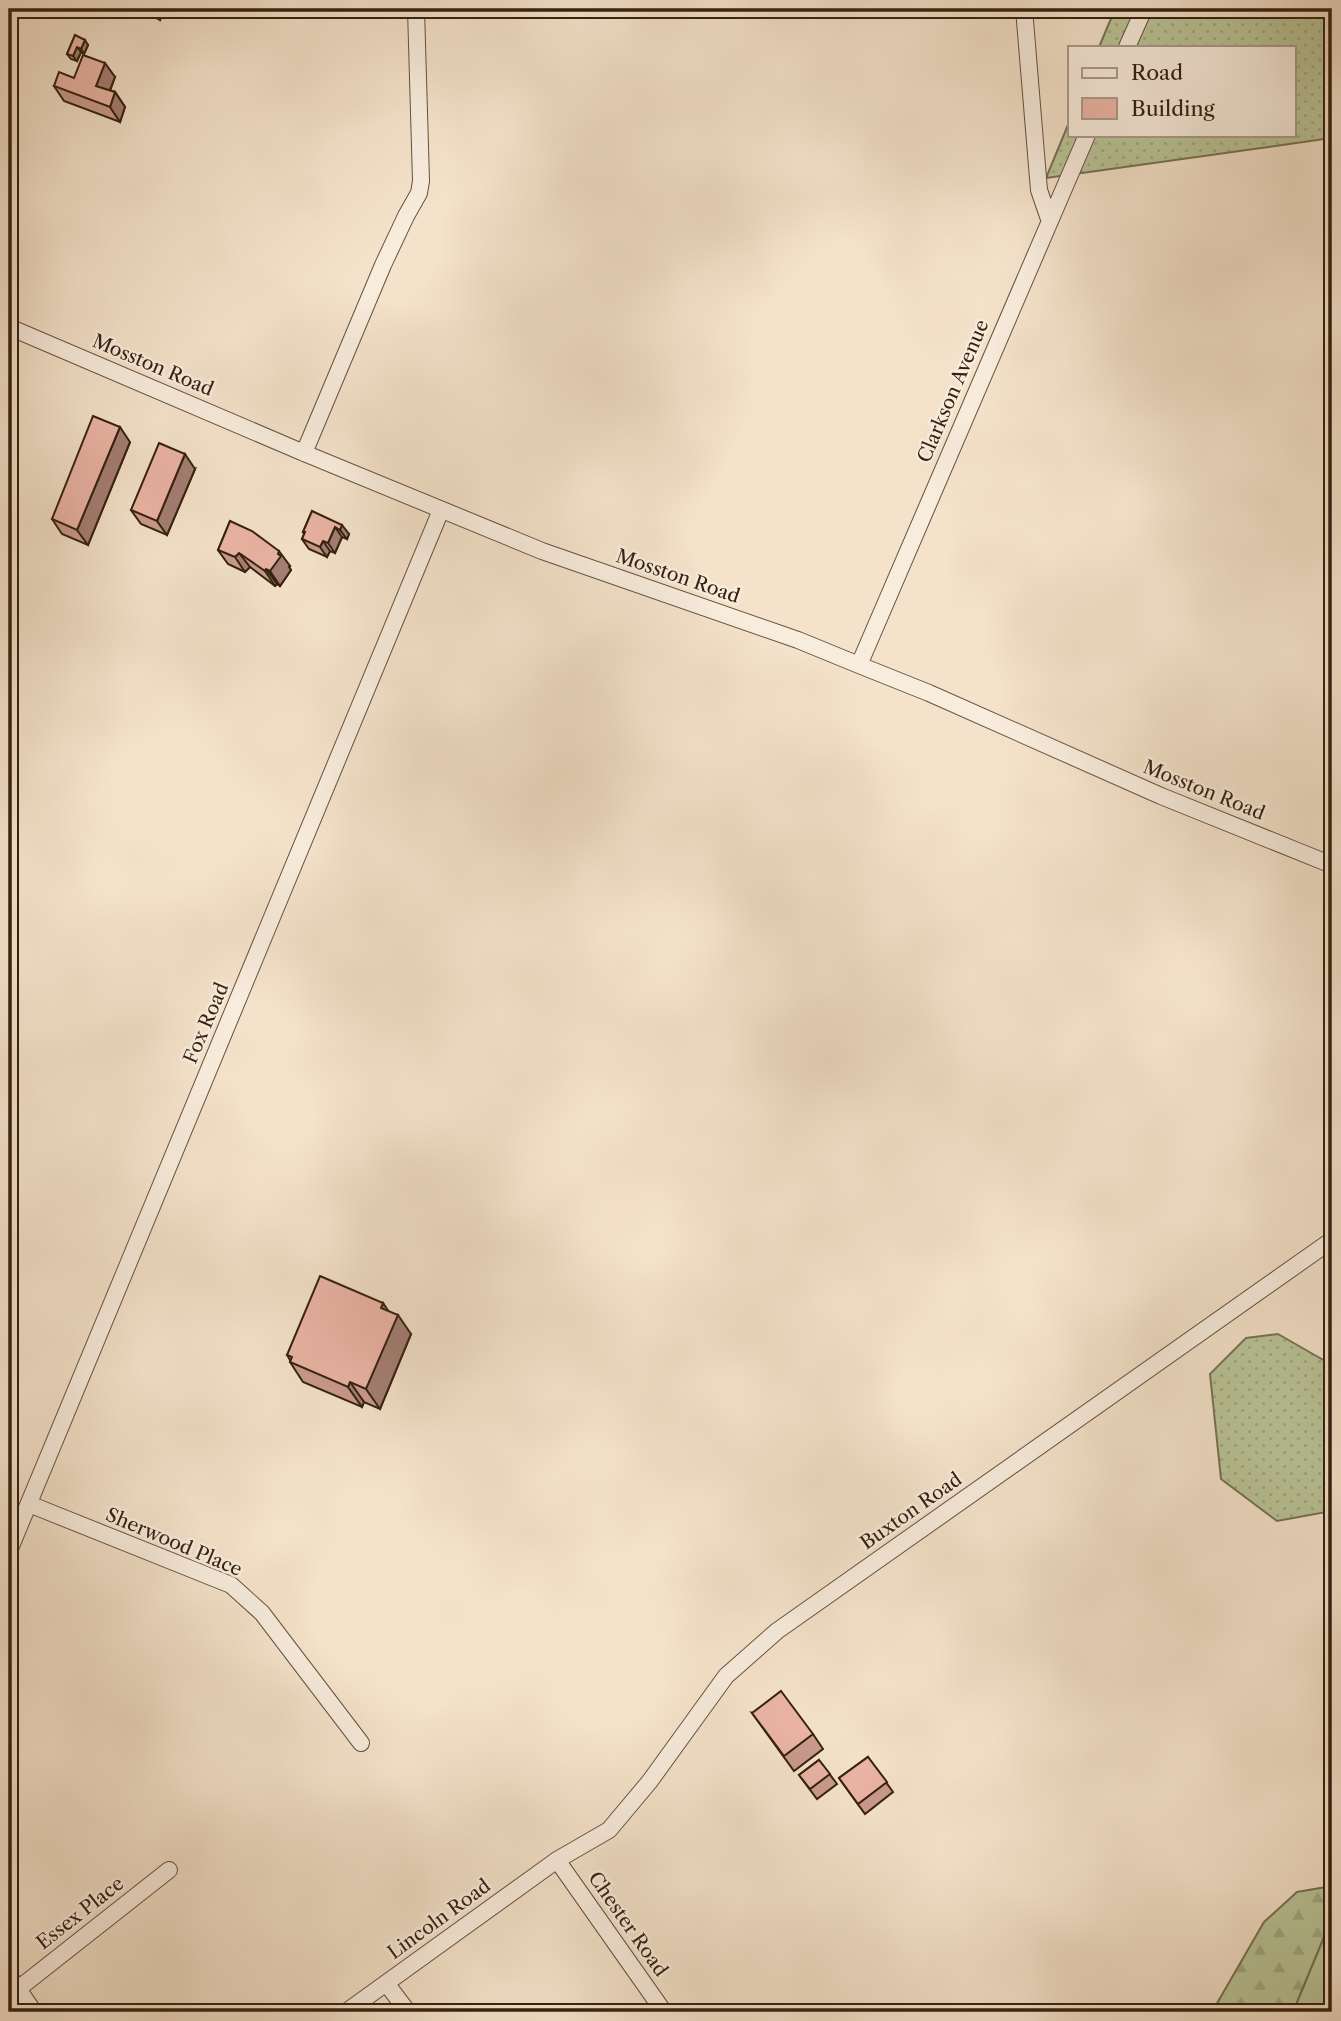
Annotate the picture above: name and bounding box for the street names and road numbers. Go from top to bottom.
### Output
street label: Clarkson Avenue [913,316,993,466]
street label: Mosston Road [89,329,217,401]
street label: Mosston Road [613,544,743,608]
street label: Mosston Road [1140,755,1269,825]
street label: Fox Road [179,979,233,1067]
street label: Buxton Road [856,1467,966,1554]
street label: Sherwood Place [102,1503,246,1581]
street label: Chester Road [583,1867,673,1981]
street label: Essex Place [32,1872,128,1954]
street label: Lincoln Road [383,1874,495,1964]

